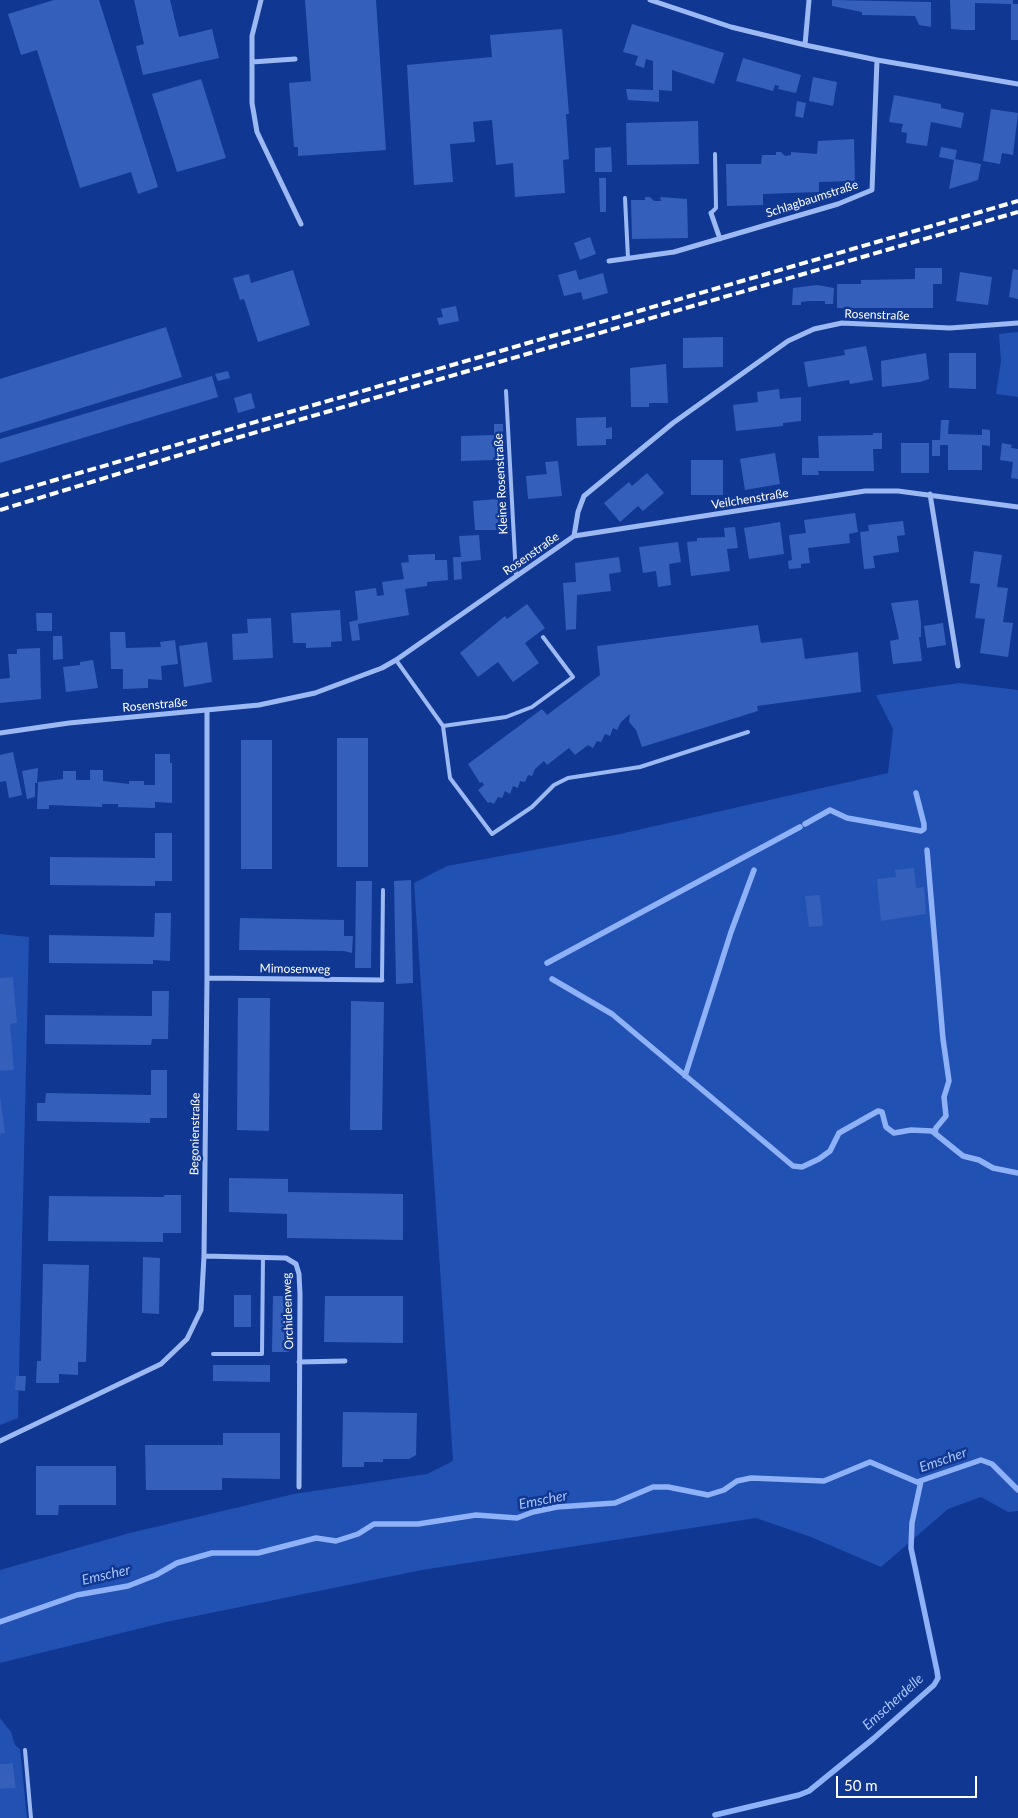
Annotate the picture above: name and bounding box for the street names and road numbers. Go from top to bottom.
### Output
street label: Schlagbaumstraße [764,177,860,221]
street label: Rosenstraße [844,307,910,323]
street label: Kleine Rosenstraße [491,433,511,535]
street label: Veilchenstraße [710,486,790,512]
street label: Rosenstraße [500,529,562,579]
street label: Rosenstraße [122,695,188,715]
street label: Mimosenweg [260,961,330,977]
street label: Begonienstraße [187,1093,203,1175]
street label: Orchideenweg [279,1272,297,1350]

